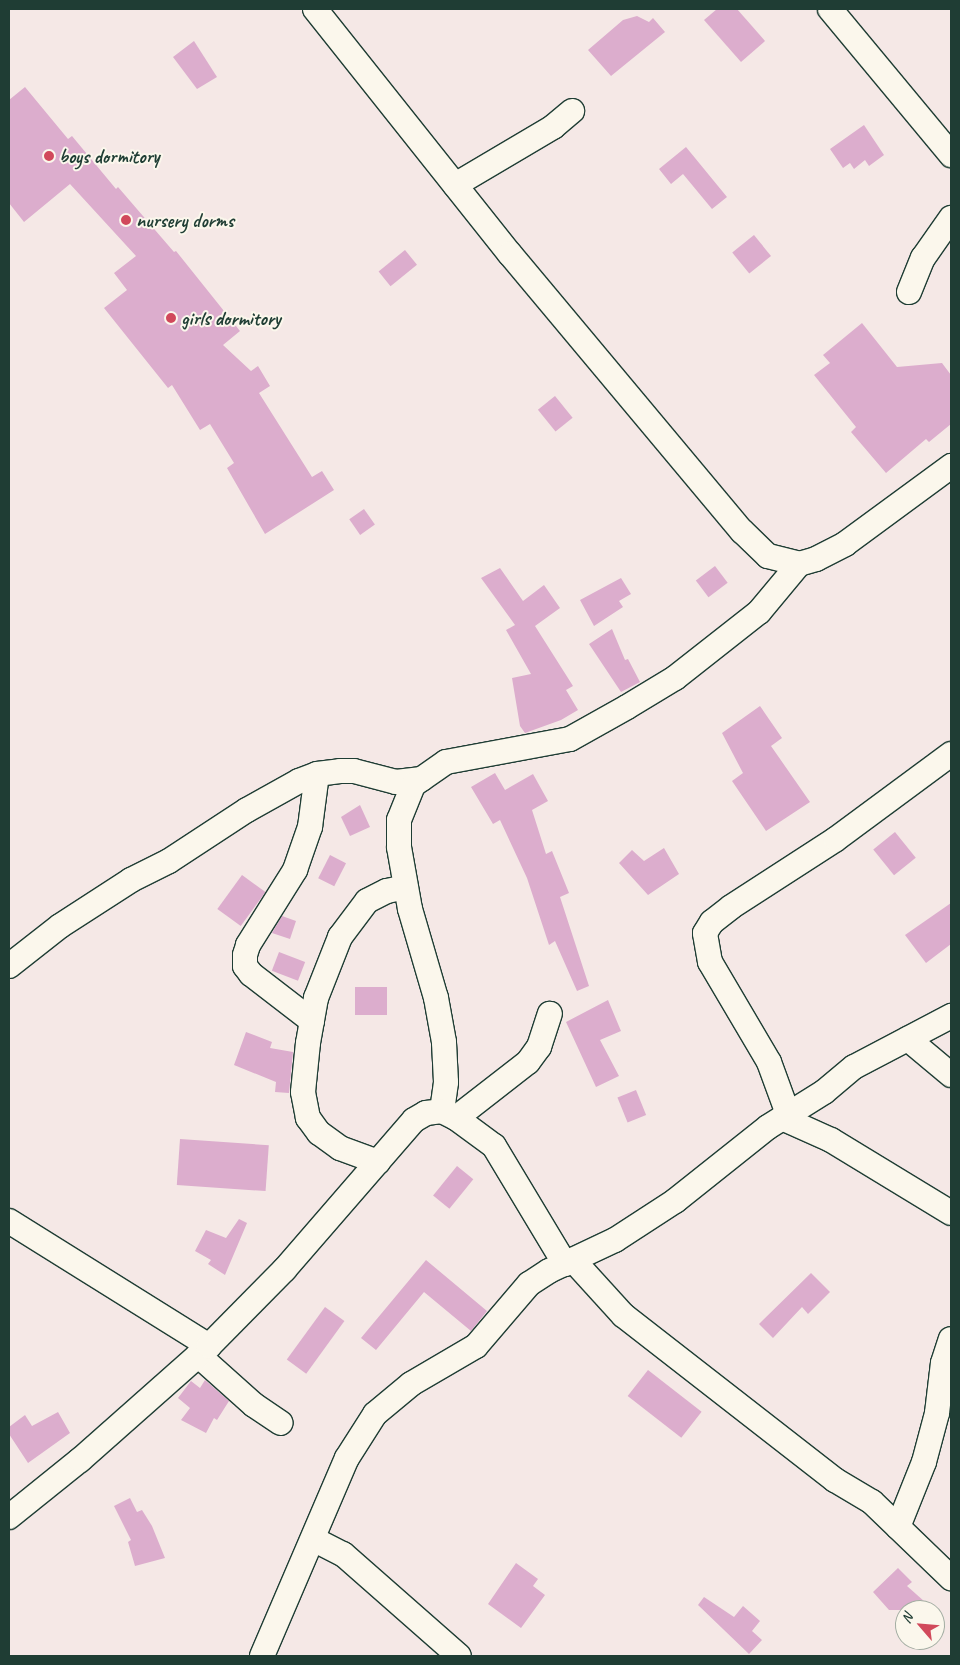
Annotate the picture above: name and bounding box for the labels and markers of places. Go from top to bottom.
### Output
place label: boys dormitory [59,144,159,168]
marker: boys dormitory [43,150,55,162]
place label: nursery dorms [136,208,233,232]
marker: nursery dorms [120,214,132,226]
place label: girls dormitory [181,306,281,330]
marker: girls dormitory [165,312,177,324]

